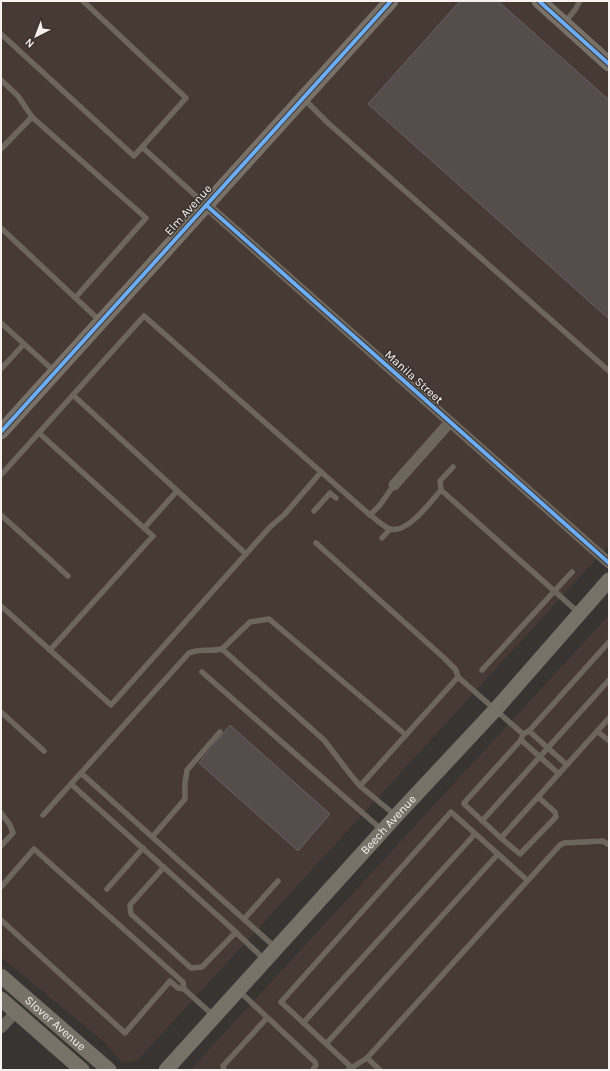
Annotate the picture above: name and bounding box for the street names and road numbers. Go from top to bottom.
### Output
street label: Elm Avenue [161,182,215,238]
street label: Manila Street [382,347,446,407]
street label: Beech Avenue [358,792,419,857]
street label: Slover Avenue [22,993,89,1054]

